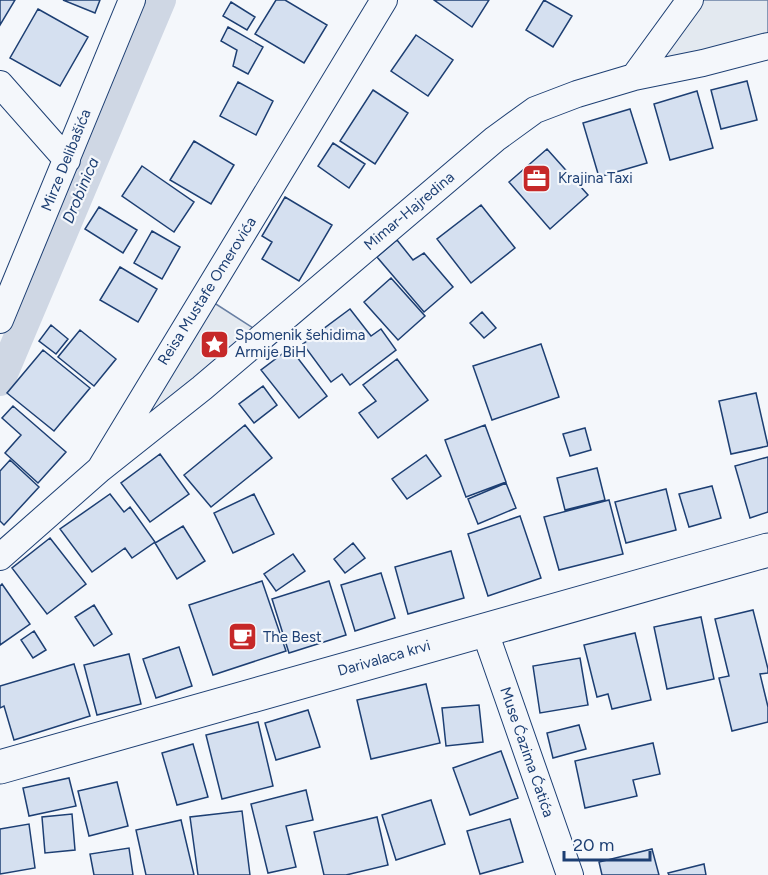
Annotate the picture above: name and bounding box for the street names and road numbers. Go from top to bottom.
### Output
street label: Mirze Delibašića [37,106,95,214]
street label: Mimar-Hajredina [360,168,458,254]
street label: Reisa Mustafe Omerovića [154,214,260,368]
street label: Darivalaca krvi [335,636,433,680]
street label: Muse Ćazima Ćatića [496,684,558,820]

